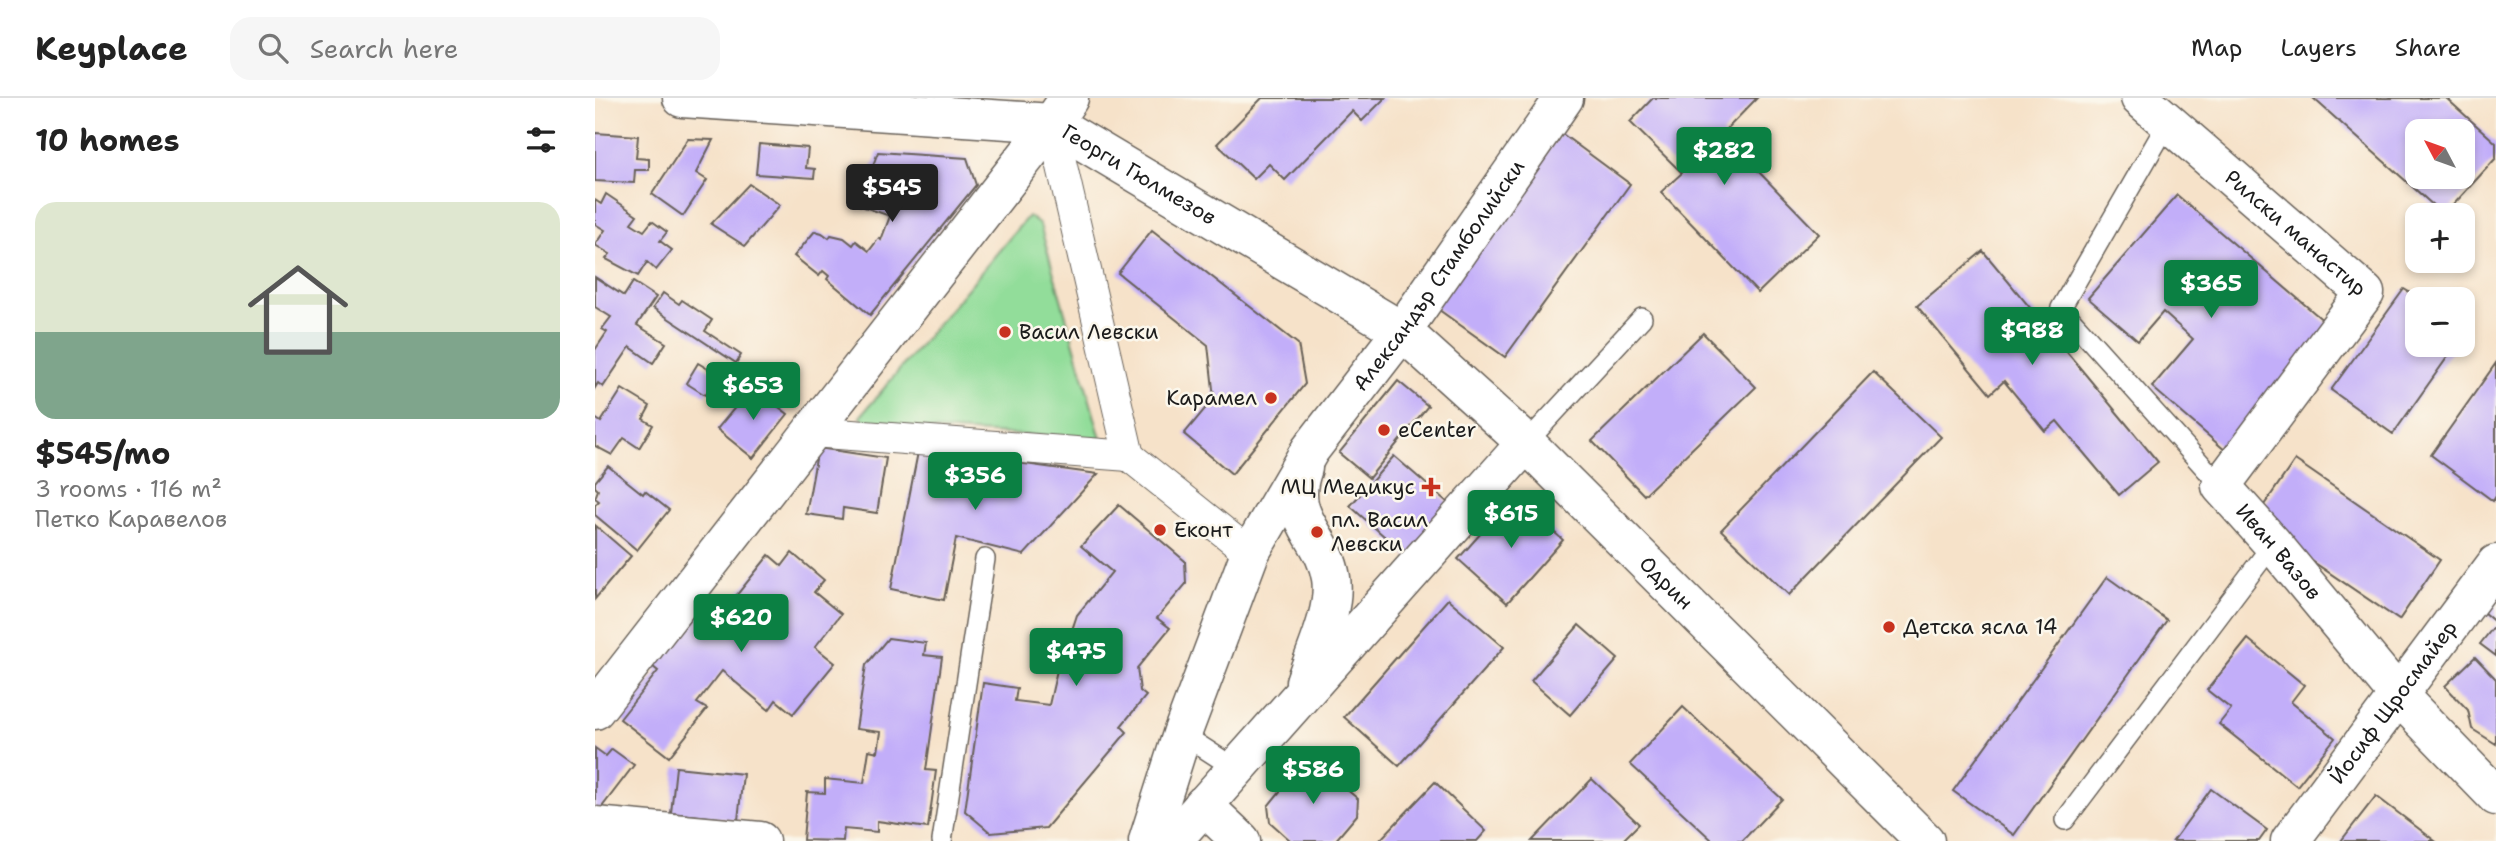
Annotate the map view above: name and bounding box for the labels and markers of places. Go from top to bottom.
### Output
pin: $282 [1683,127,1765,187]
pin: $545 [851,164,933,224]
pin: $365 [2170,260,2252,320]
pin: $988 [1991,308,2073,367]
place label: Васил Левски [1019,318,1159,346]
marker: Васил Левски [997,324,1013,340]
pin: $653 [712,362,794,422]
place label: Карамел [1166,384,1257,412]
marker: Карамел [1263,390,1279,406]
place label: eCenter [1398,416,1476,444]
marker: eCenter [1376,422,1392,438]
pin: $356 [934,452,1016,512]
place label: МЦ Медикус [1281,473,1415,501]
marker: МЦ Медикус [1421,477,1441,497]
pin: $615 [1470,490,1552,550]
place label: пл. Васил Левски [1331,506,1428,558]
place label: Еконт [1174,516,1233,544]
marker: Еконт [1152,522,1168,538]
marker: пл. Васил Левски [1309,524,1325,540]
pin: $620 [700,594,782,654]
place label: Детска ясла 14 [1903,613,2057,641]
marker: Детска ясла 14 [1881,619,1897,635]
pin: $475 [1035,628,1117,688]
pin: $586 [1272,746,1354,806]

